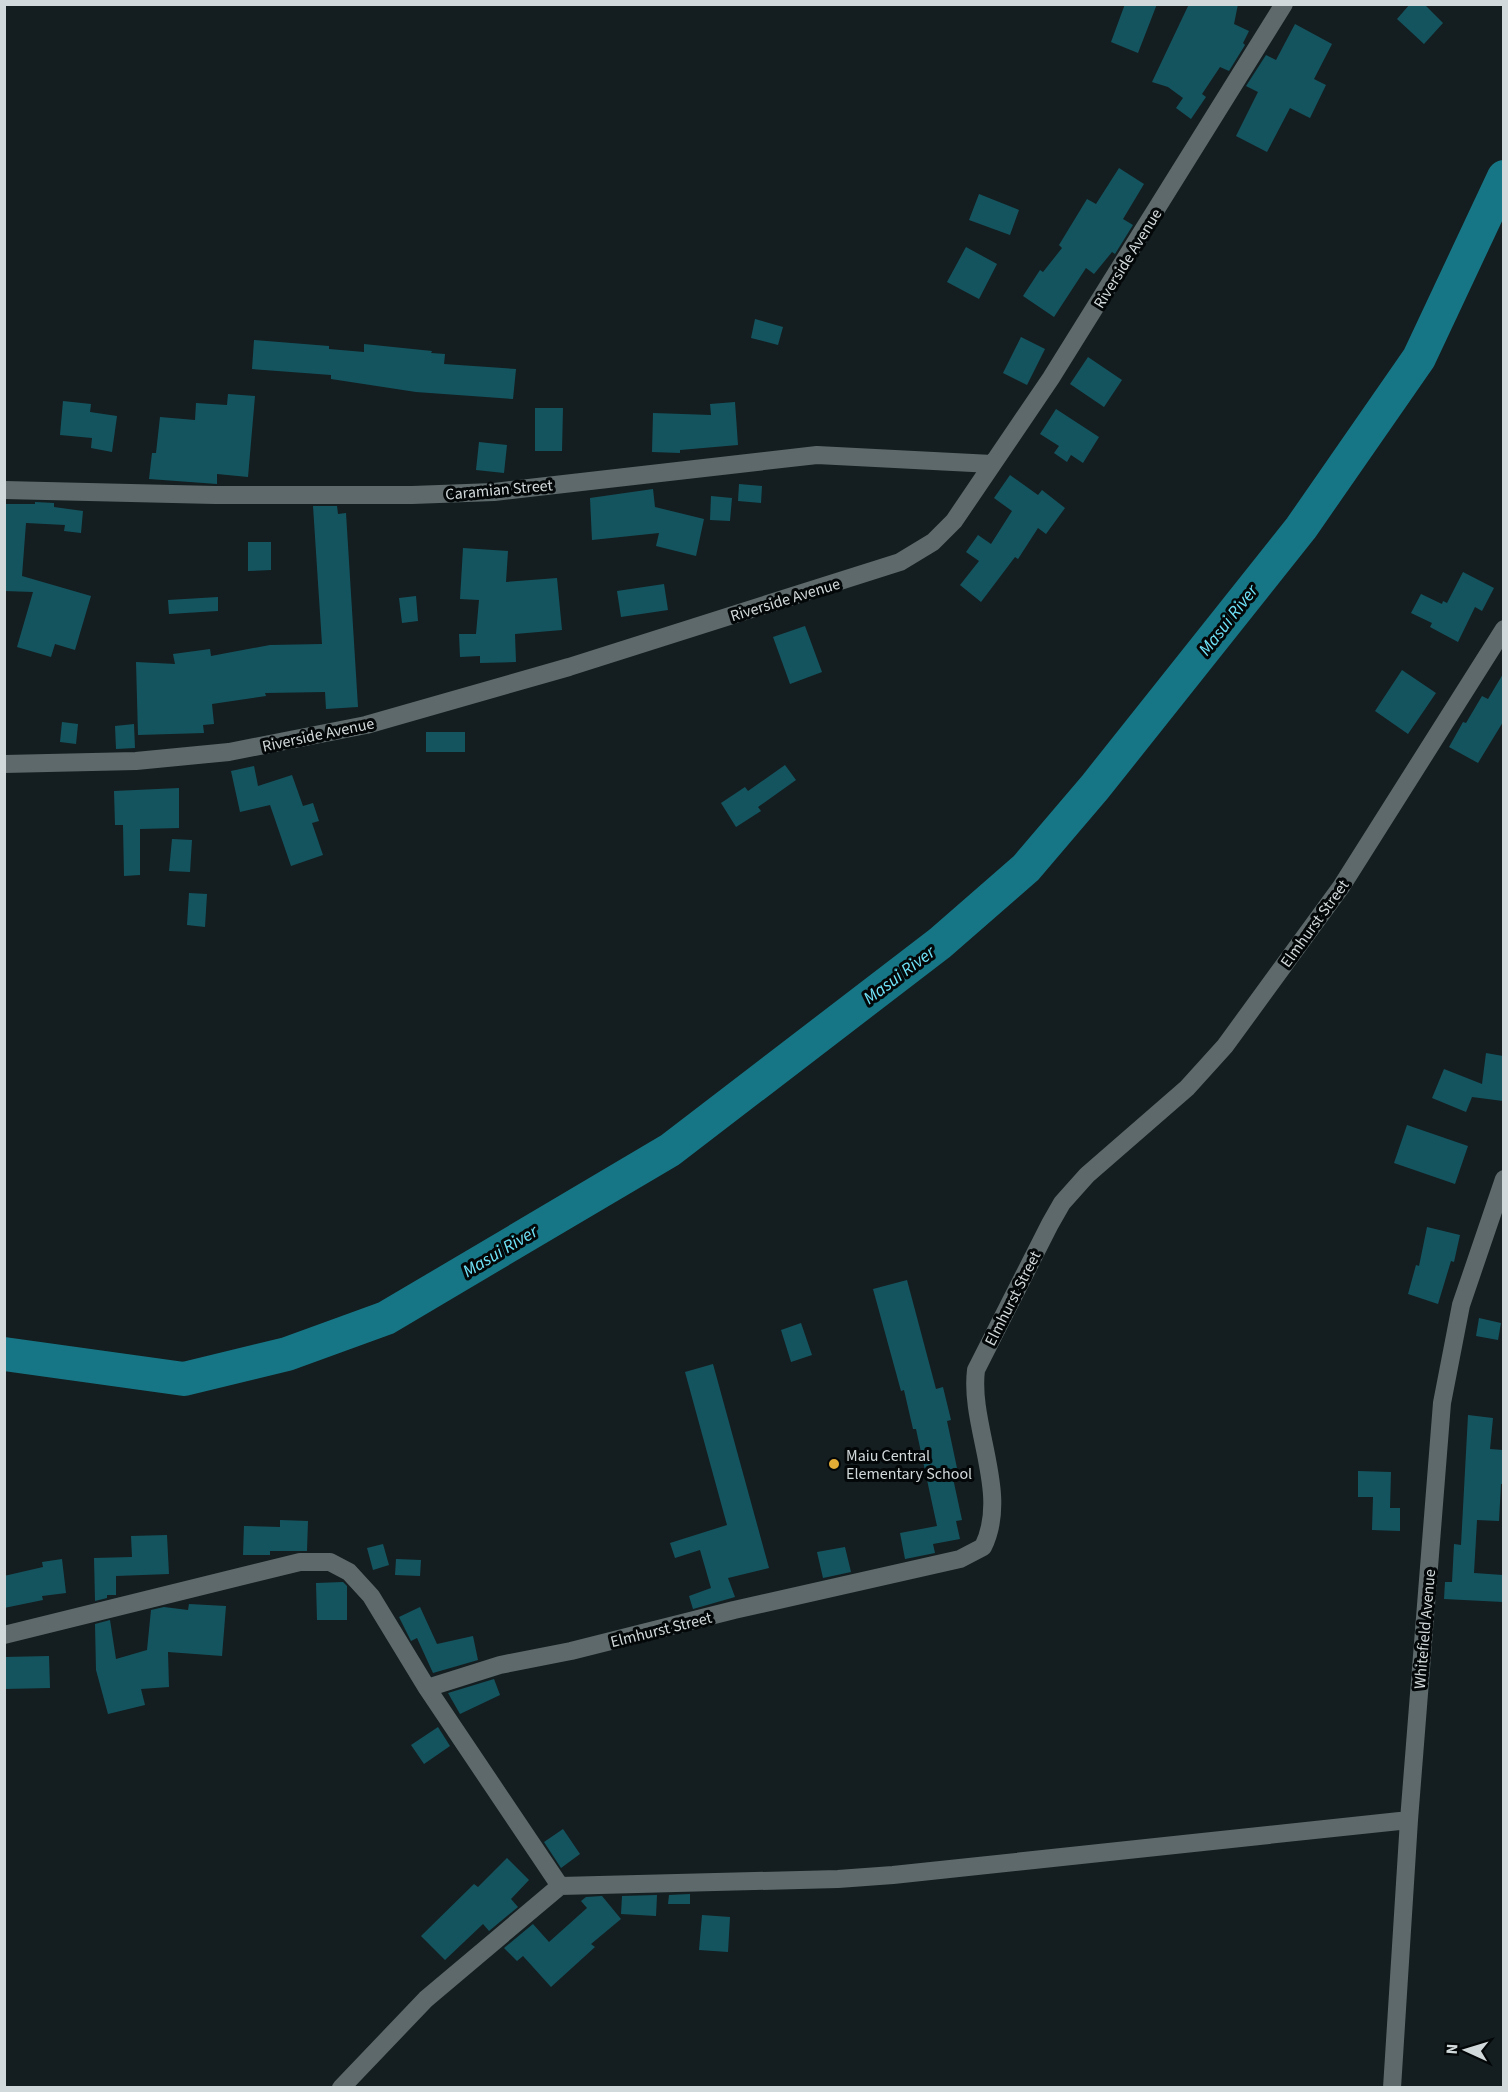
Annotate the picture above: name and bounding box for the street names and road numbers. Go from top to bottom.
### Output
street label: Riverside Avenue [1088,204,1167,313]
street label: Caramian Street [444,474,554,506]
street label: Riverside Avenue [728,573,843,627]
street label: Riverside Avenue [260,712,376,758]
street label: Elmhurst Street [1275,875,1355,972]
street label: Elmhurst Street [980,1247,1047,1350]
street label: Whitefield Avenue [1409,1568,1441,1690]
street label: Elmhurst Street [608,1607,715,1653]

